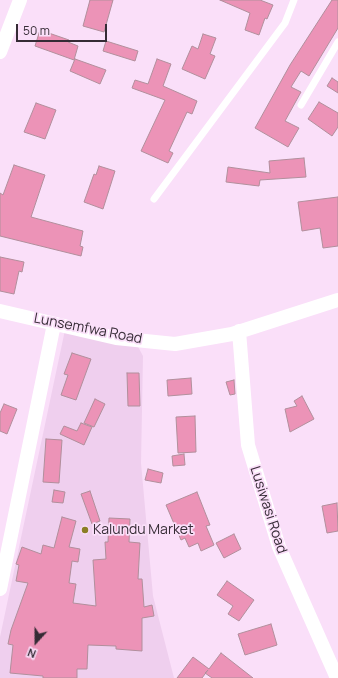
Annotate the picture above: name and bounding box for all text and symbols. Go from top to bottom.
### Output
scale bar [18,16,109,42]
text: 50 m [23,22,50,39]
street label: Lunsemfwa Road [32,310,144,348]
street label: Lusiwasi Road [246,464,290,556]
place label: Kalundu Market [93,522,194,538]
marker: Kalundu Market [80,525,90,535]
north arrow [16,622,56,662]
text: N [25,645,38,662]

